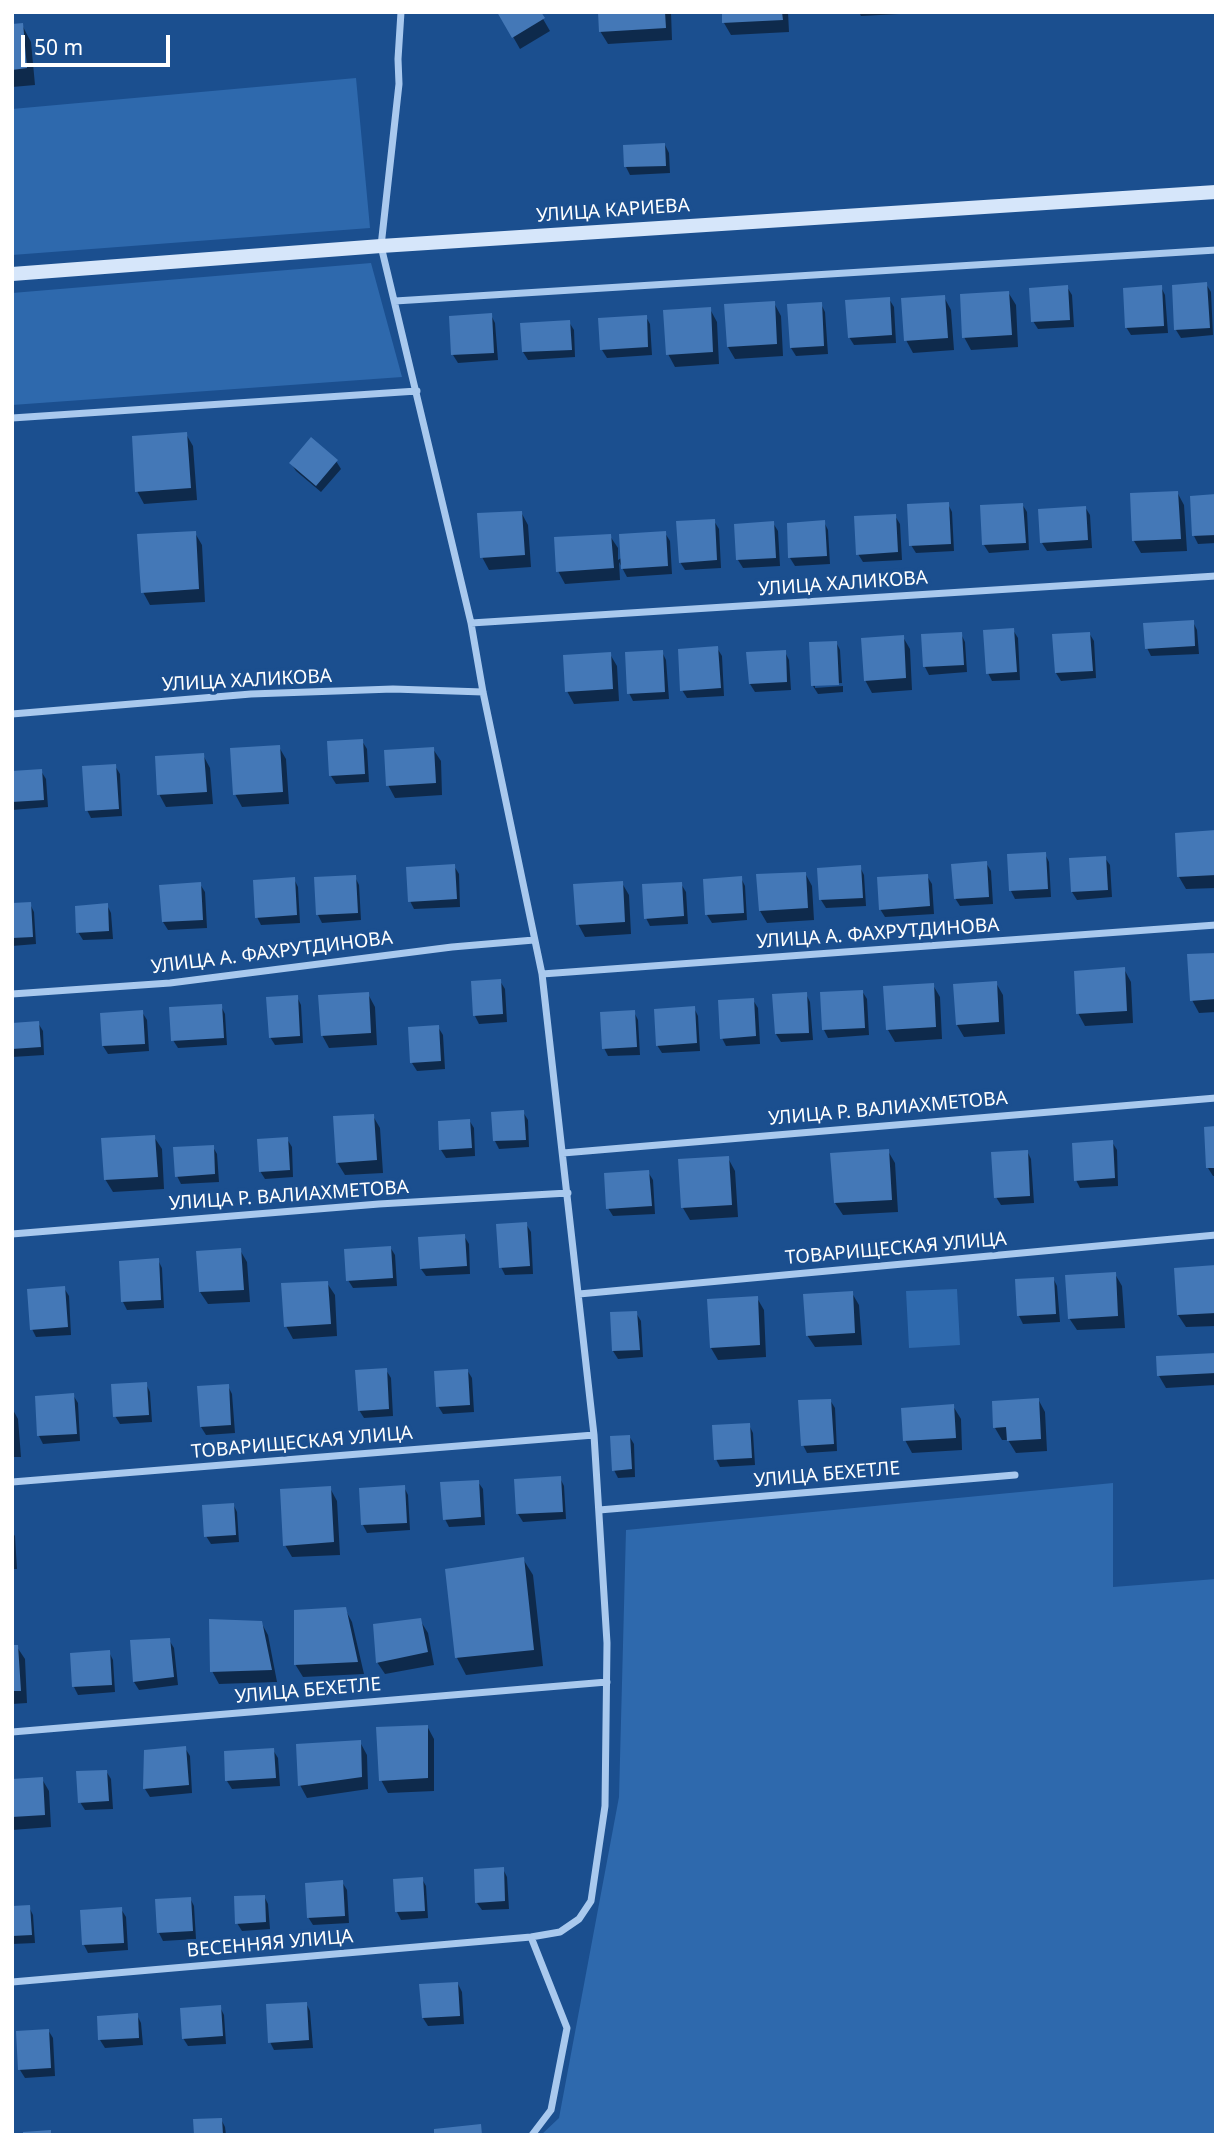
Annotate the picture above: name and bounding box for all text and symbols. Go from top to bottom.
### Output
scale bar [24,21,173,65]
text: 50 m [34,33,83,61]
street label: УЛИЦА КАРИЕВА [536,194,690,228]
street label: УЛИЦА ХАЛИКОВА [757,567,929,601]
street label: УЛИЦА ХАЛИКОВА [161,665,333,697]
street label: УЛИЦА А. ФАХРУТДИНОВА [756,914,1000,954]
street label: УЛИЦА А. ФАХРУТДИНОВА [150,927,394,979]
street label: УЛИЦА Р. ВАЛИАХМЕТОВА [767,1087,1009,1131]
street label: УЛИЦА Р. ВАЛИАХМЕТОВА [168,1176,410,1216]
street label: ТОВАРИЩЕСКАЯ УЛИЦА [784,1228,1008,1270]
street label: ТОВАРИЩЕСКАЯ УЛИЦА [190,1422,414,1464]
street label: УЛИЦА БЕХЕТЛЕ [753,1457,901,1493]
street label: УЛИЦА БЕХЕТЛЕ [234,1673,382,1709]
street label: ВЕСЕННЯЯ УЛИЦА [186,1925,354,1963]

